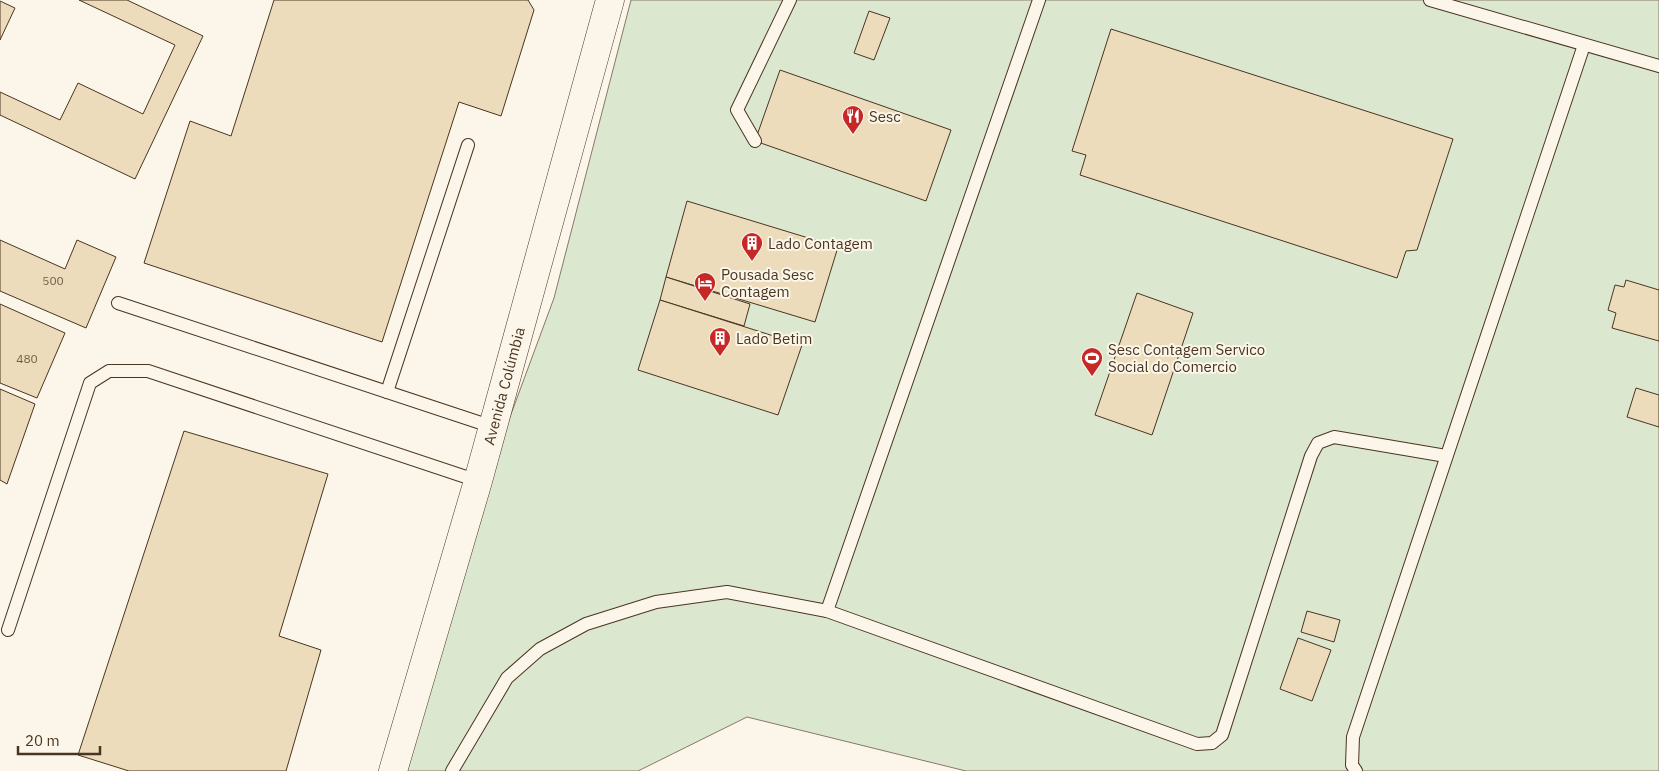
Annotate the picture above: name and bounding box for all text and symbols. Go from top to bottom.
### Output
restaurant icon: Sesc [841,104,865,135]
place label: Sesc [869,107,901,126]
building icon: Lado Contagem [740,231,764,262]
place label: Lado Contagem [768,234,873,253]
place label: Pousada Sesc Contagem [721,265,815,301]
hotel icon: Pousada Sesc Contagem [693,271,717,302]
house number: 500 [42,273,64,288]
street label: Avenida Colúmbia [479,325,529,447]
building icon: Lado Betim [708,326,732,357]
place label: Lado Betim [736,329,812,348]
place label: Sesc Contagem Servico Social do Comercio [1108,340,1265,376]
sports icon: Sesc Contagem Servico Social do Comercio [1080,346,1104,377]
house number: 480 [16,351,38,366]
scale bar [18,724,100,756]
text: 20 m [25,731,60,750]

